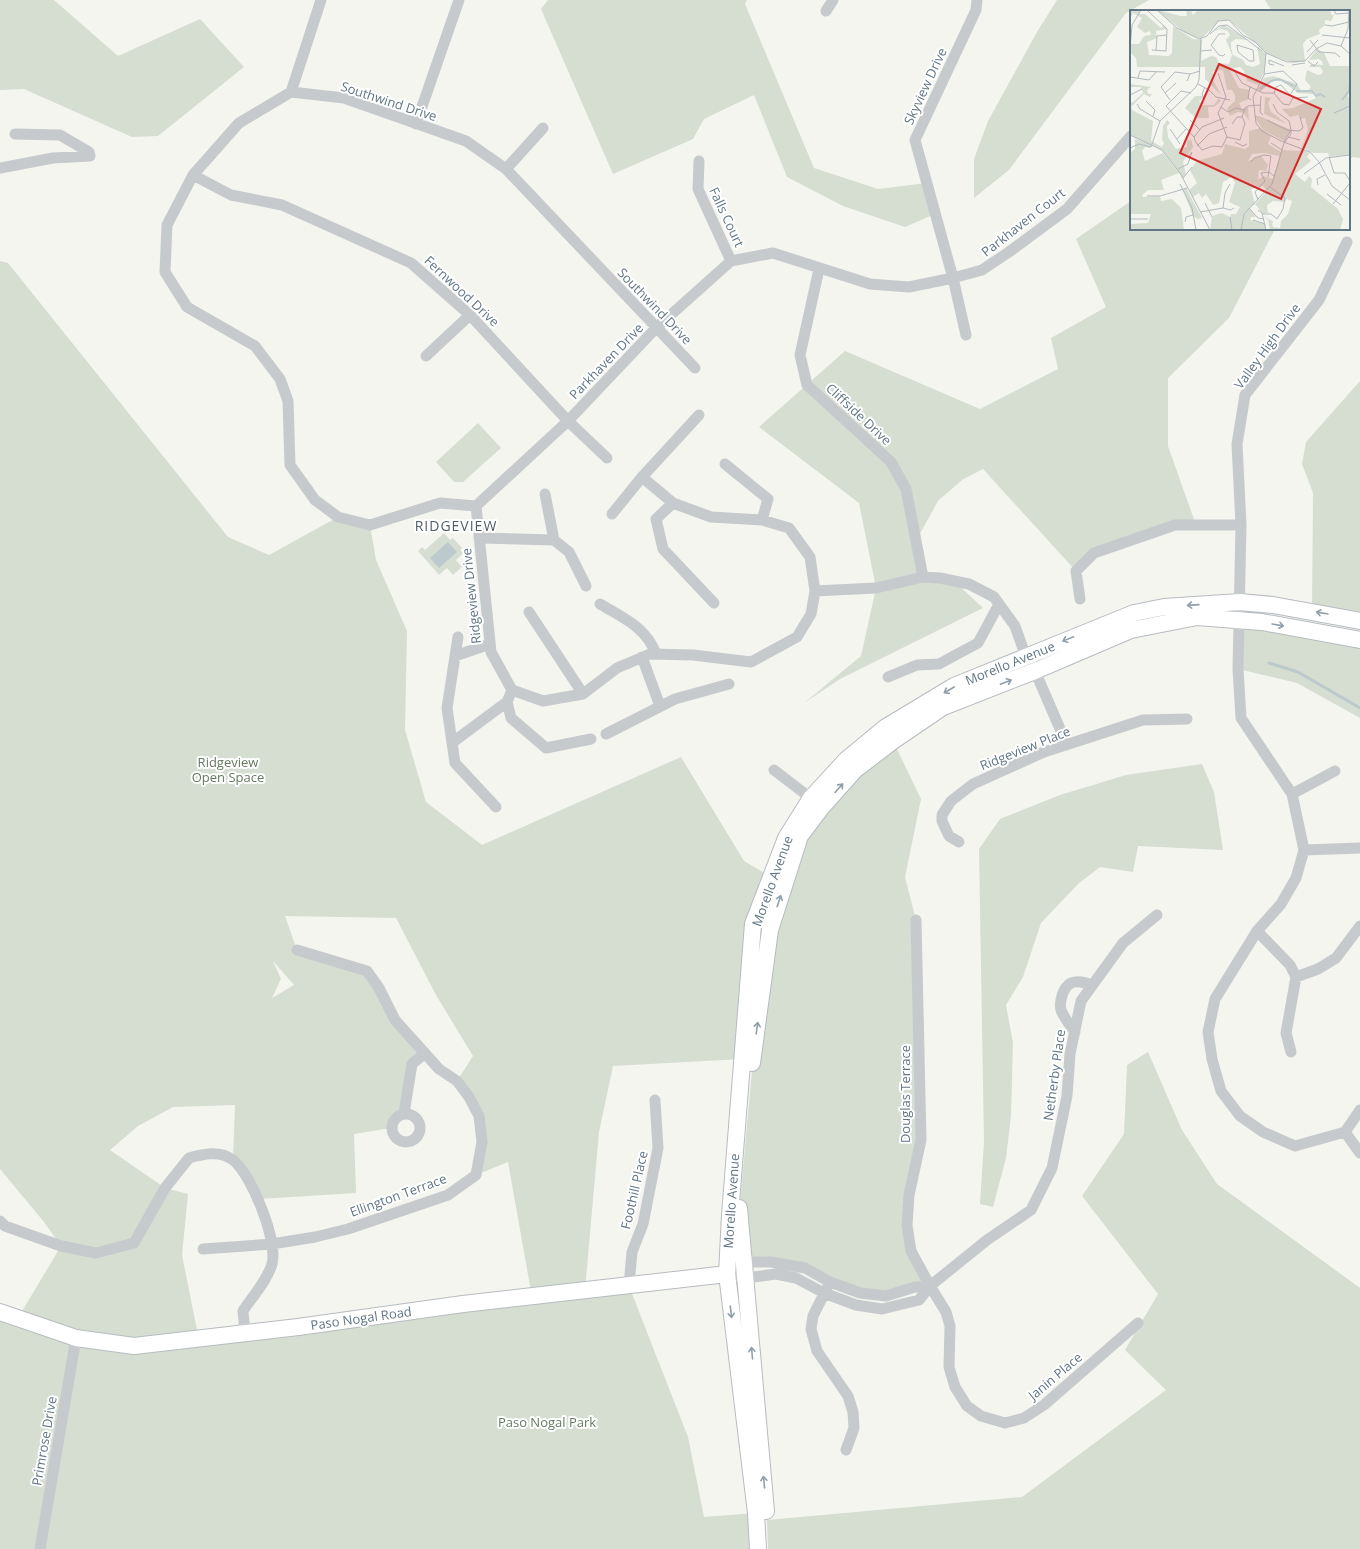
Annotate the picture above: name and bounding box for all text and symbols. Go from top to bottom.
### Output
inset map [1130,10,1350,230]
street label: Skyview Drive [899,45,951,127]
street label: Southwind Drive [339,77,439,125]
street label: Parkhaven Court [977,183,1069,260]
street label: Falls Court [705,184,749,250]
street label: Fernwood Drive [421,252,503,330]
street label: Southwind Drive [614,264,696,348]
street label: Valley High Drive [1230,300,1304,392]
street label: Parkhaven Drive [565,319,647,403]
street label: Cliffside Drive [822,379,896,449]
district label: RIDGEVIEW [415,516,497,535]
street label: Ridgeview Drive [457,547,485,645]
one-way arrow [1187,602,1200,609]
one-way arrow [1316,609,1329,617]
one-way arrow [1271,621,1284,629]
one-way arrow [1063,636,1075,644]
street label: Morello Avenue [963,637,1057,689]
one-way arrow [999,678,1011,686]
one-way arrow [943,686,955,694]
street label: Ridgeview Place [977,722,1073,774]
park label: Ridgeview Open Space [192,753,264,786]
one-way arrow [834,783,844,793]
street label: Morello Avenue [747,833,797,929]
one-way arrow [776,894,783,907]
one-way arrow [753,1022,761,1035]
street label: Netherby Place [1039,1028,1069,1122]
street label: Douglas Terrace [896,1045,914,1143]
street label: Foothill Place [616,1149,652,1231]
street label: Morello Avenue [719,1153,743,1249]
street label: Ellington Terrace [347,1169,449,1221]
street label: Paso Nogal Road [309,1302,413,1334]
one-way arrow [728,1306,735,1319]
one-way arrow [749,1347,756,1360]
street label: Janin Place [1023,1348,1086,1405]
street label: Primrose Drive [27,1395,61,1487]
park label: Paso Nogal Park [498,1413,596,1431]
one-way arrow [760,1476,767,1489]

